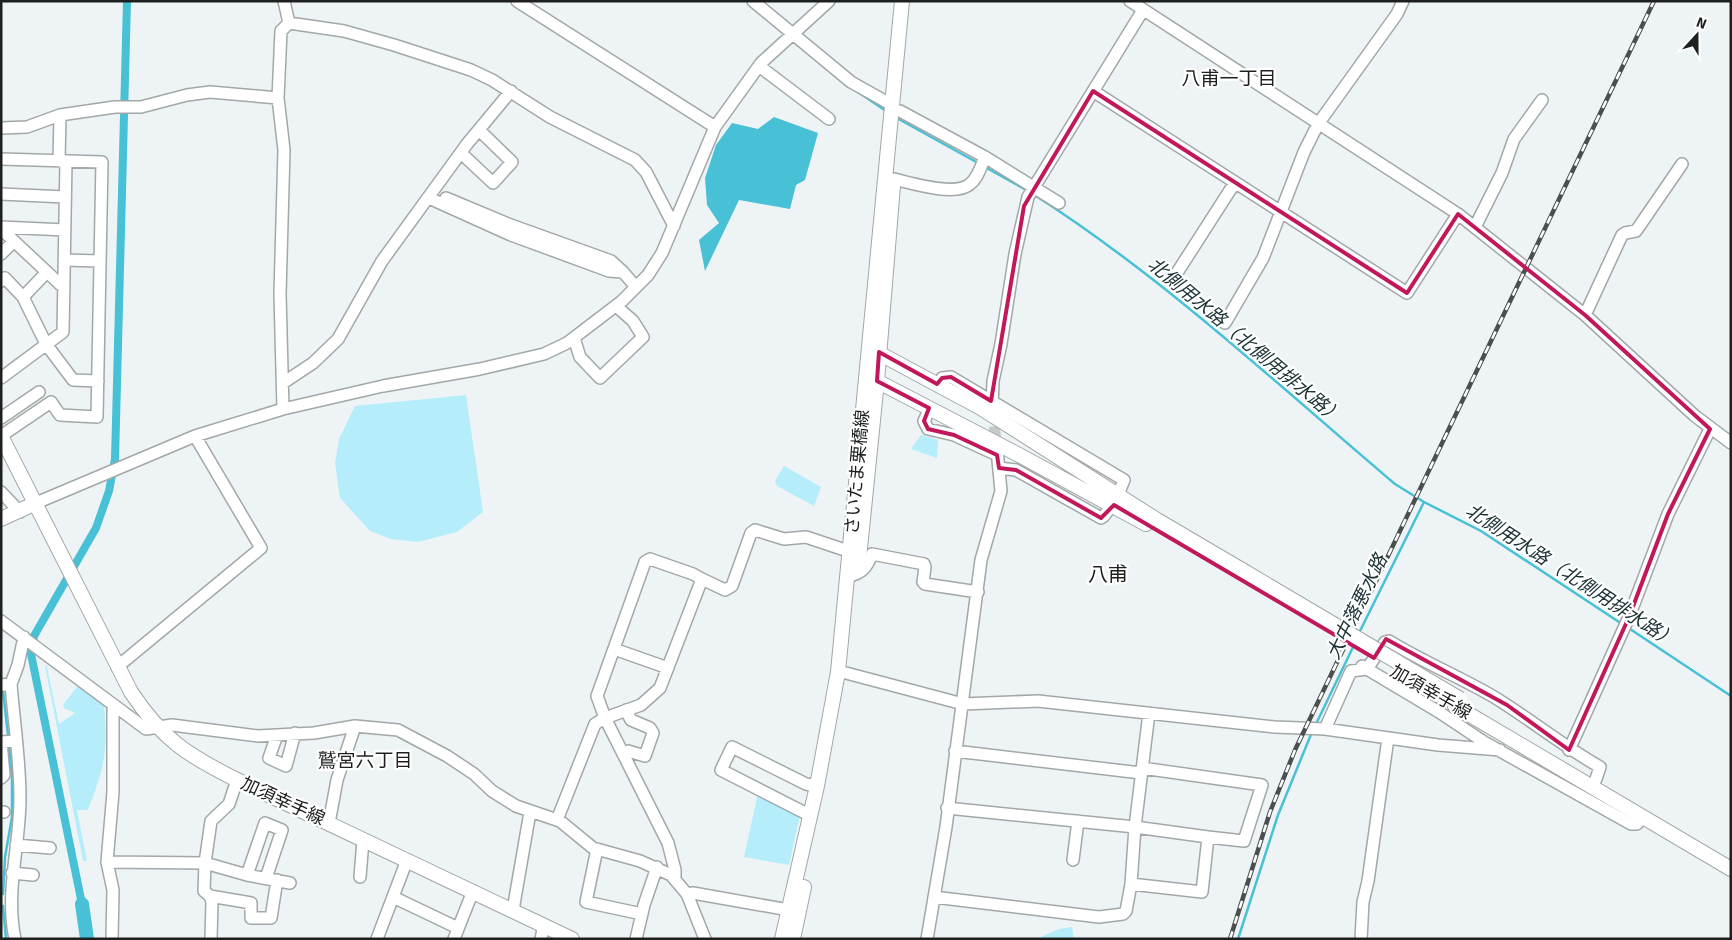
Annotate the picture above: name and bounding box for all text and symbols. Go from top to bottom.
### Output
north arrow [1672,10,1722,60]
text: N [1694,14,1709,33]
district label: 八甫一丁目 [1181,67,1277,91]
water label: 北側用水路（北側用排水路） [1143,252,1347,430]
street label: さいたま栗橋線 [841,409,873,535]
water label: 北側用水路（北側用排水路） [1461,499,1681,653]
water label: 大中落悪水路 [1321,549,1394,663]
district label: 八甫 [1088,562,1128,587]
street label: 加須幸手線 [1387,660,1475,724]
district label: 鷲宮六丁目 [317,749,413,773]
street label: 加須幸手線 [238,772,328,830]

